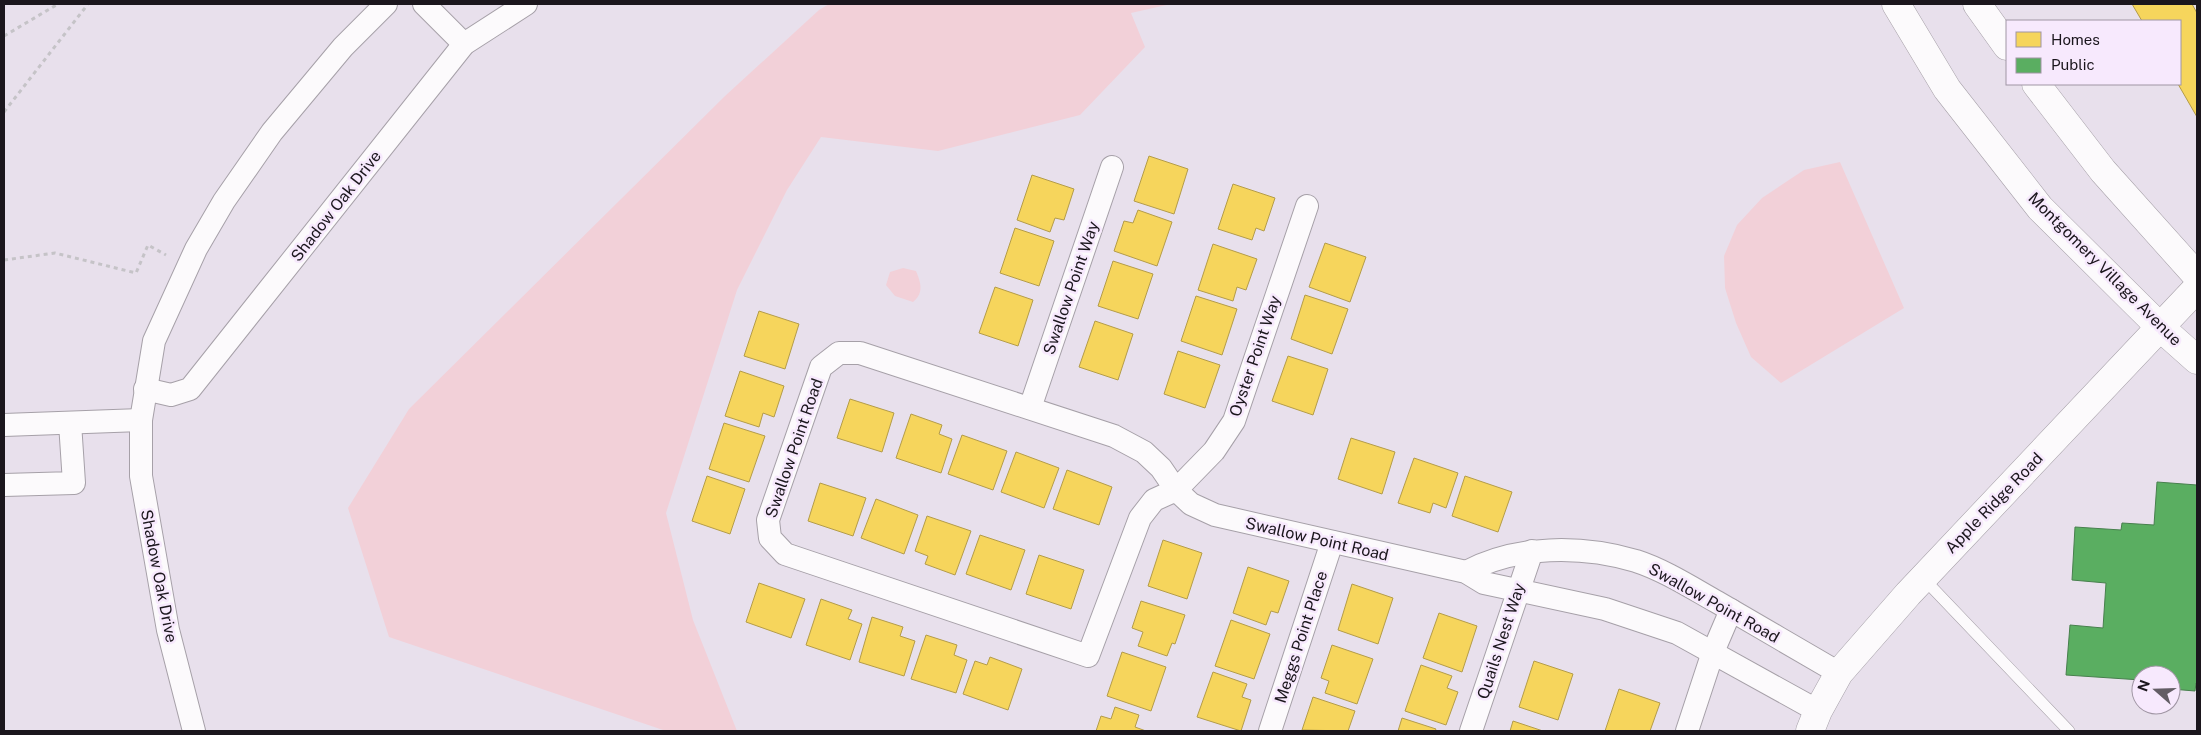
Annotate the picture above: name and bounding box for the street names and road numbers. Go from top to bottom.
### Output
street label: Shadow Oak Drive [287,147,385,265]
street label: Montgomery Village Avenue [2024,188,2186,350]
street label: Swallow Point Way [1039,218,1103,357]
street label: Oyster Point Way [1225,293,1285,419]
street label: Swallow Point Road [761,376,827,520]
street label: Apple Ridge Road [1941,449,2047,557]
street label: Shadow Oak Drive [137,508,181,644]
street label: Swallow Point Road [1244,513,1390,565]
street label: Swallow Point Road [1645,559,1783,647]
street label: Meggs Point Place [1271,568,1331,706]
street label: Quails Nest Way [1473,580,1529,701]

